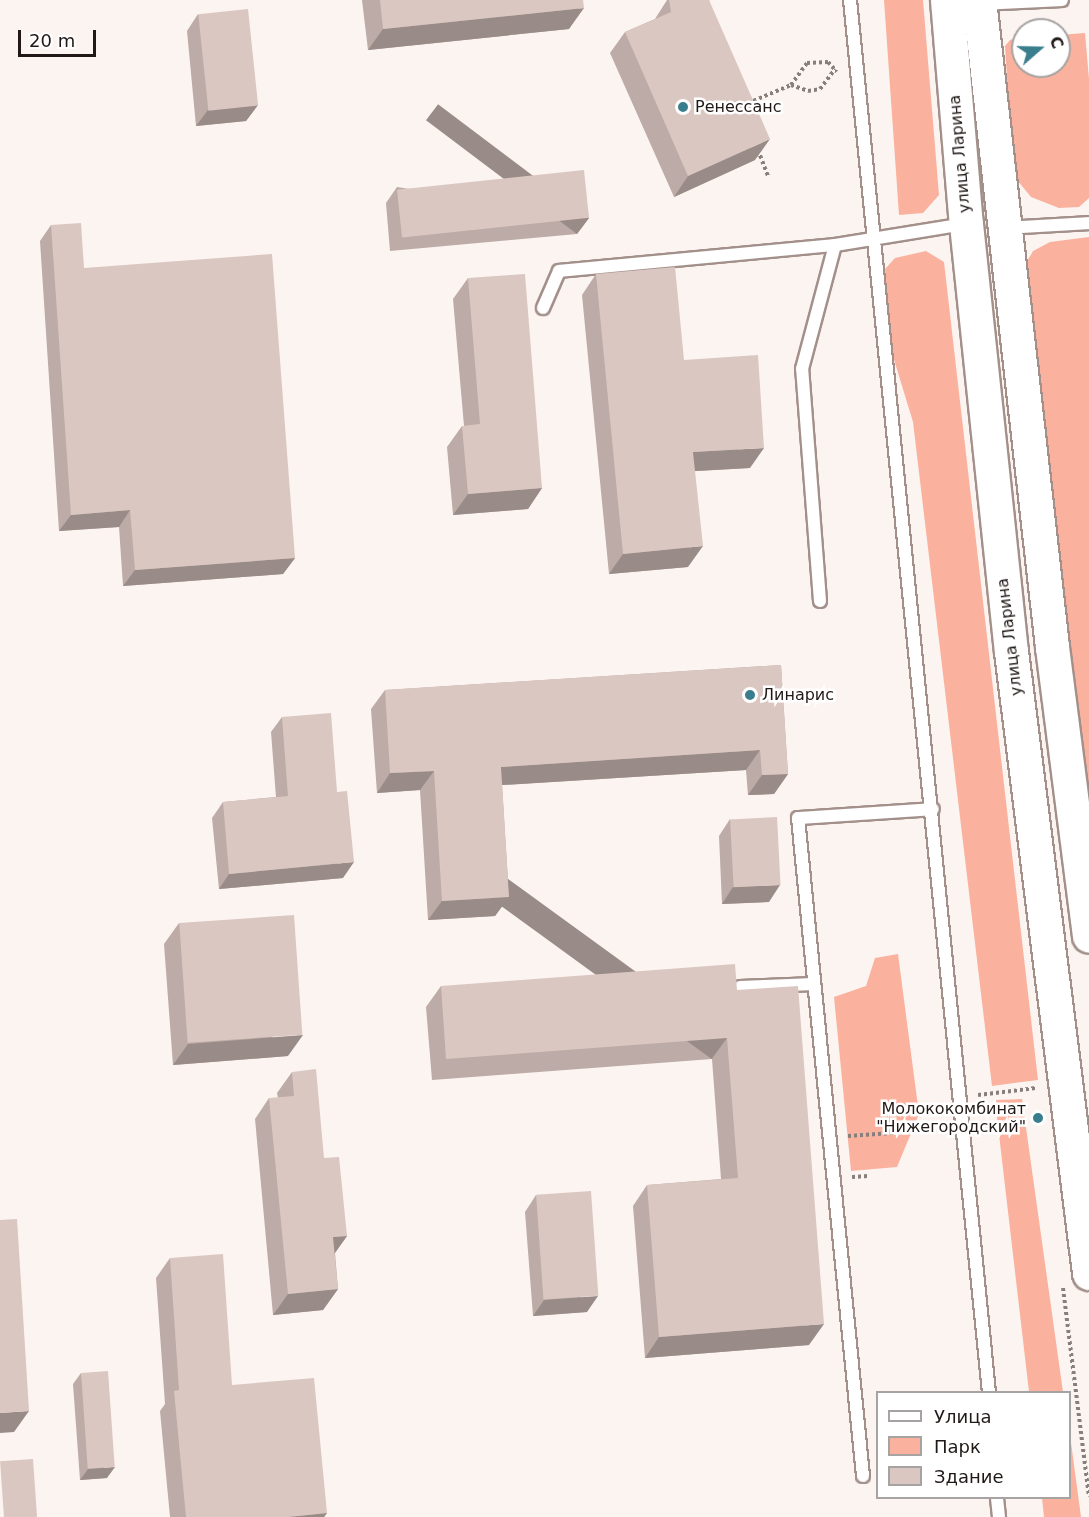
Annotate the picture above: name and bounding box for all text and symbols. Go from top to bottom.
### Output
scale bar [21,18,99,56]
north arrow [1011,18,1071,78]
text: 20 m [29,30,75,51]
text: С [1046,34,1067,51]
street label: улица Ларина [945,94,975,214]
place label: Ренессанс [695,97,781,117]
marker: Ренессанс [676,100,690,114]
street label: улица Ларина [993,577,1027,697]
place label: Линарис [762,685,834,705]
marker: Линарис [743,688,757,702]
place label: Молококомбинат "Нижегородский" [876,1099,1026,1137]
marker: Молококомбинат "Нижегородский" [1031,1111,1045,1125]
legend [876,1391,1071,1499]
text: Улица [934,1406,991,1427]
text: Парк [934,1436,981,1457]
text: Здание [934,1466,1004,1487]

